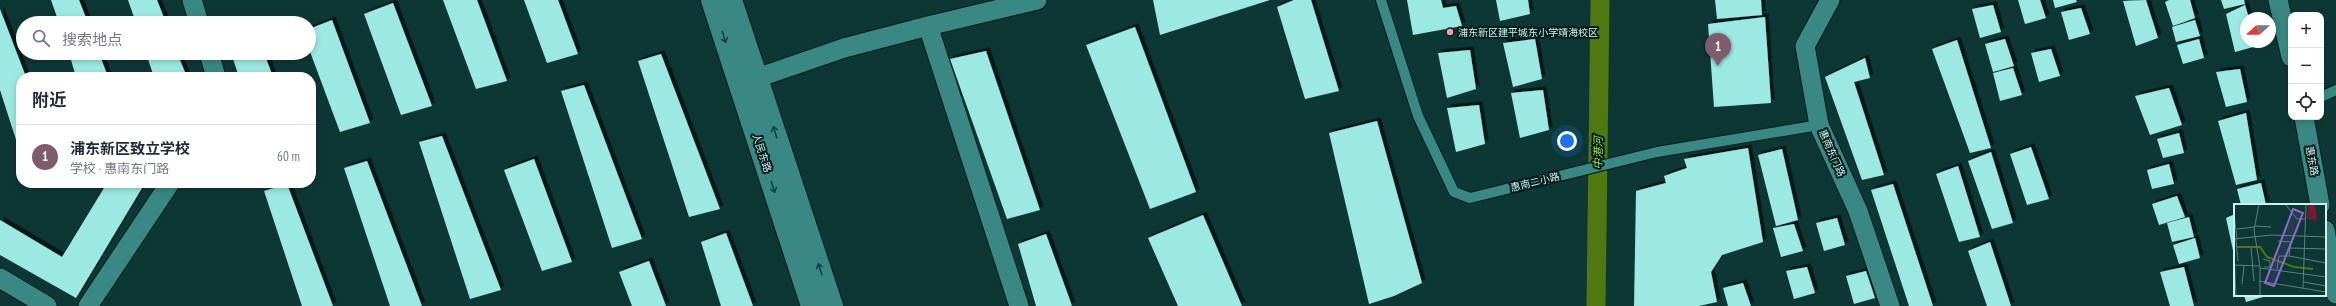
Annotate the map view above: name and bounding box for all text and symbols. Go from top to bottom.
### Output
north arrow [2240,12,2276,48]
map controls [2288,12,2324,120]
button: + [2288,12,2324,48]
search box [16,16,316,60]
place label: 浦东新区建平城东小学靖海校区 [1458,26,1598,39]
icon: search [30,27,52,49]
marker: 浦东新区建平城东小学靖海校区 [1445,27,1455,37]
text: 搜索地点 [62,30,122,49]
one-way arrow [721,30,728,43]
pin: 1 [1705,33,1731,66]
button: − [2288,48,2324,84]
button: locate [2288,84,2324,120]
text: 附近 [32,89,66,111]
one-way arrow [770,126,778,138]
street label: 惠南东门路 [1816,128,1848,178]
your location [1557,131,1577,151]
street label: 人民东路 [750,132,774,174]
water label: 中港河 [1591,134,1605,170]
text: 浦东新区致立学校 [70,139,190,158]
street label: 惠东路 [2303,145,2321,177]
text: 1 [42,148,48,165]
text: 60 m [277,148,300,165]
text: 学校 · 惠南东门路 [70,160,169,177]
street label: 惠南二小路 [1509,170,1561,194]
one-way arrow [770,180,777,193]
inset map [2234,204,2326,296]
one-way arrow [815,263,823,275]

